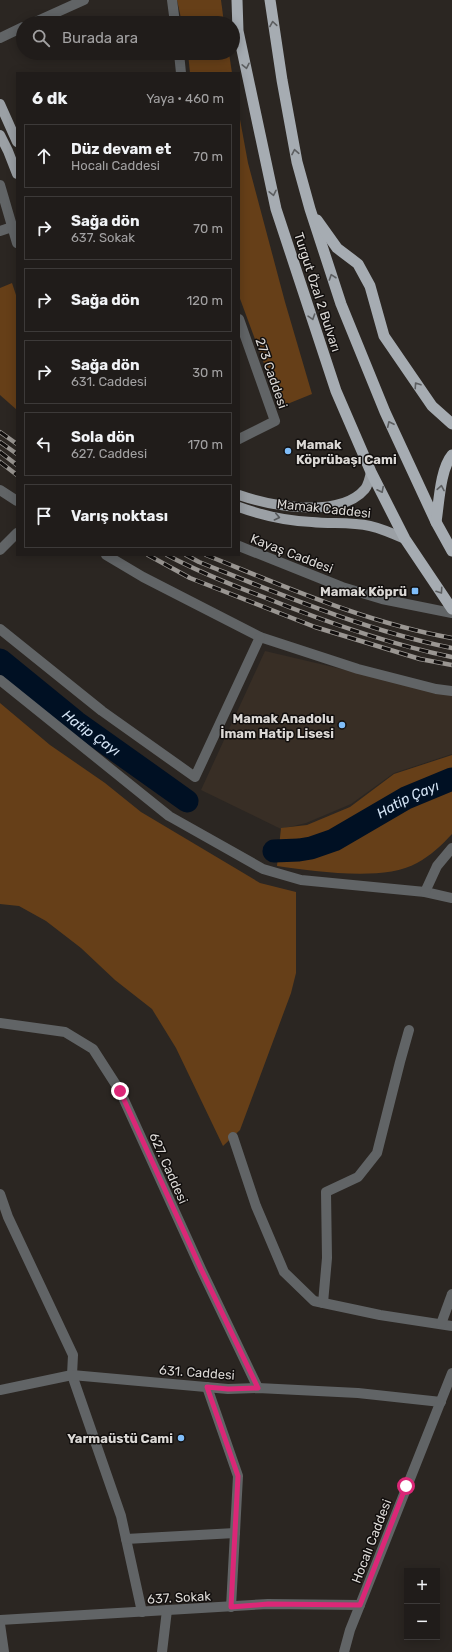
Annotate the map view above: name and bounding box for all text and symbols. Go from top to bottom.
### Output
search box [16,16,240,60]
one-way arrow [269,21,278,27]
icon: search [30,27,52,49]
text: Burada ara [62,29,138,47]
one-way arrow [241,63,250,69]
text: 6 dk [32,88,67,108]
text: Yaya · 460 m [146,91,224,106]
text: Düz devam et [71,140,171,158]
icon: ahead [33,145,55,167]
text: 70 m [193,149,223,164]
one-way arrow [292,149,300,155]
text: Hocalı Caddesi [71,158,160,173]
one-way arrow [268,190,276,197]
text: Sağa dön [71,212,140,230]
icon: right [33,217,55,239]
text: 70 m [193,221,223,236]
text: 637. Sokak [71,230,135,245]
street label: Turgut Özal 2 Bulvarı [290,231,344,354]
one-way arrow [329,273,337,280]
icon: right [33,289,55,311]
text: Sağa dön [71,291,140,309]
text: 120 m [187,293,223,308]
one-way arrow [307,314,316,321]
street label: 273 Caddesi [252,336,291,410]
text: Sağa dön [71,356,140,374]
icon: right [33,361,55,383]
text: 30 m [192,365,223,380]
text: 631. Caddesi [71,374,147,389]
one-way arrow [414,382,422,389]
one-way arrow [387,420,395,428]
text: Sola dön [71,428,135,446]
icon: left [33,433,55,455]
text: 170 m [188,437,223,452]
place label: Mamak Köprübaşı Cami [296,437,397,467]
text: 627. Caddesi [71,446,147,461]
marker: Mamak Köprübaşı Cami [283,446,293,456]
one-way arrow [436,485,445,491]
one-way arrow [376,486,383,493]
street label: Mamak Caddesi [276,496,372,521]
icon: arrive [33,505,55,527]
text: Varış noktası [71,507,168,525]
one-way arrow [274,512,280,520]
street label: Kayaş Caddesi [249,531,335,576]
place label: Mamak Köprü [320,584,407,599]
marker: Mamak Köprü [410,586,420,596]
one-way arrow [435,587,442,594]
water label: Hatip Çayı [59,706,124,760]
place label: Mamak Anadolu İmam Hatip Lisesi [220,711,334,741]
marker: Mamak Anadolu İmam Hatip Lisesi [337,720,347,730]
water label: Hatip Çayı [374,777,442,822]
route end [111,1082,129,1100]
street label: 627. Caddesi [146,1130,191,1206]
street label: 631. Caddesi [159,1362,235,1383]
place label: Yarmaüstü Cami [67,1431,173,1446]
marker: Yarmaüstü Cami [176,1433,186,1443]
route start [397,1477,415,1495]
street label: Hocalı Caddesi [349,1497,394,1585]
map controls [404,1568,440,1640]
button: + [404,1568,440,1604]
street label: 637. Sokak [147,1588,212,1607]
button: − [404,1604,440,1640]

